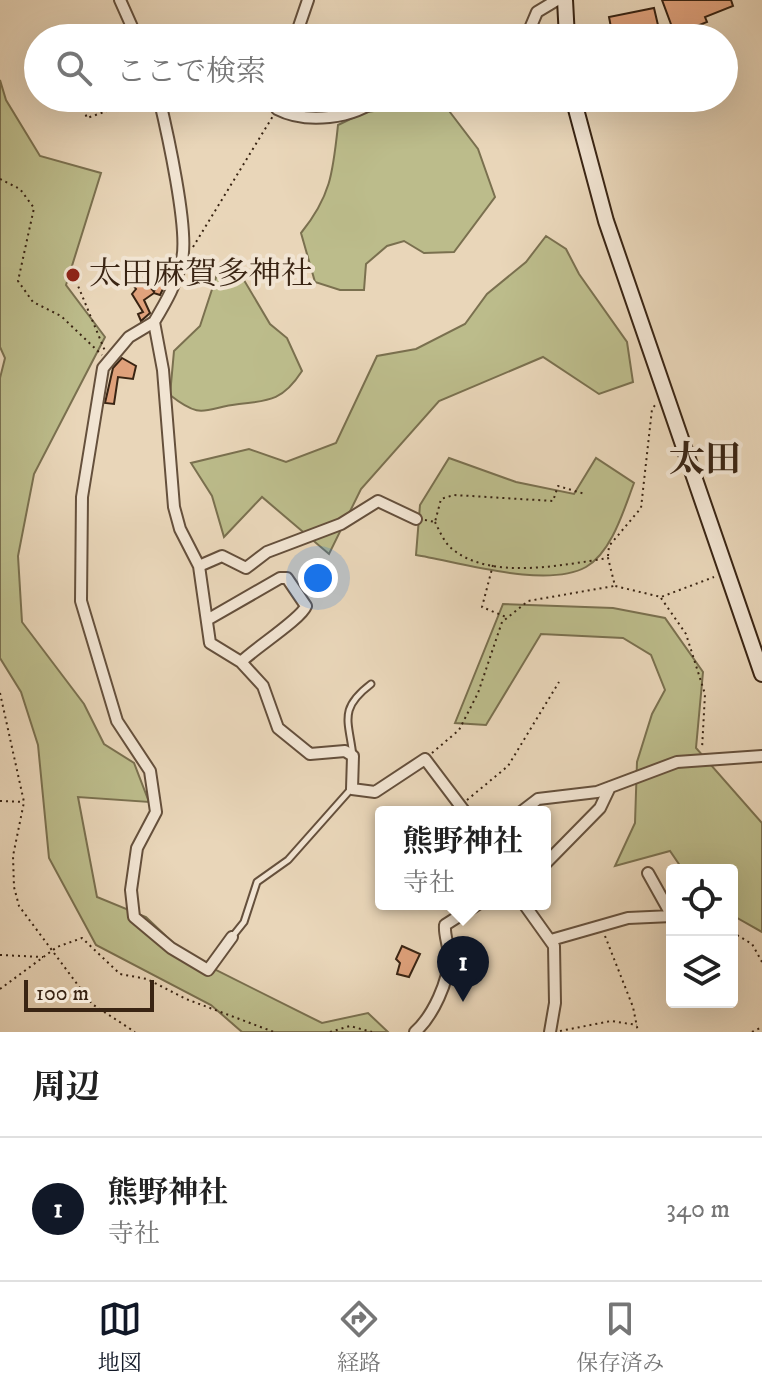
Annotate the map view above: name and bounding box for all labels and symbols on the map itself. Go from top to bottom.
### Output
place label: 太田麻賀多神社 [89,255,313,295]
marker: 太田麻賀多神社 [64,266,82,284]
district label: 太田 [669,438,741,483]
your location [298,558,338,598]
pin: 1 [437,936,489,1002]
scale bar [24,976,154,1012]

